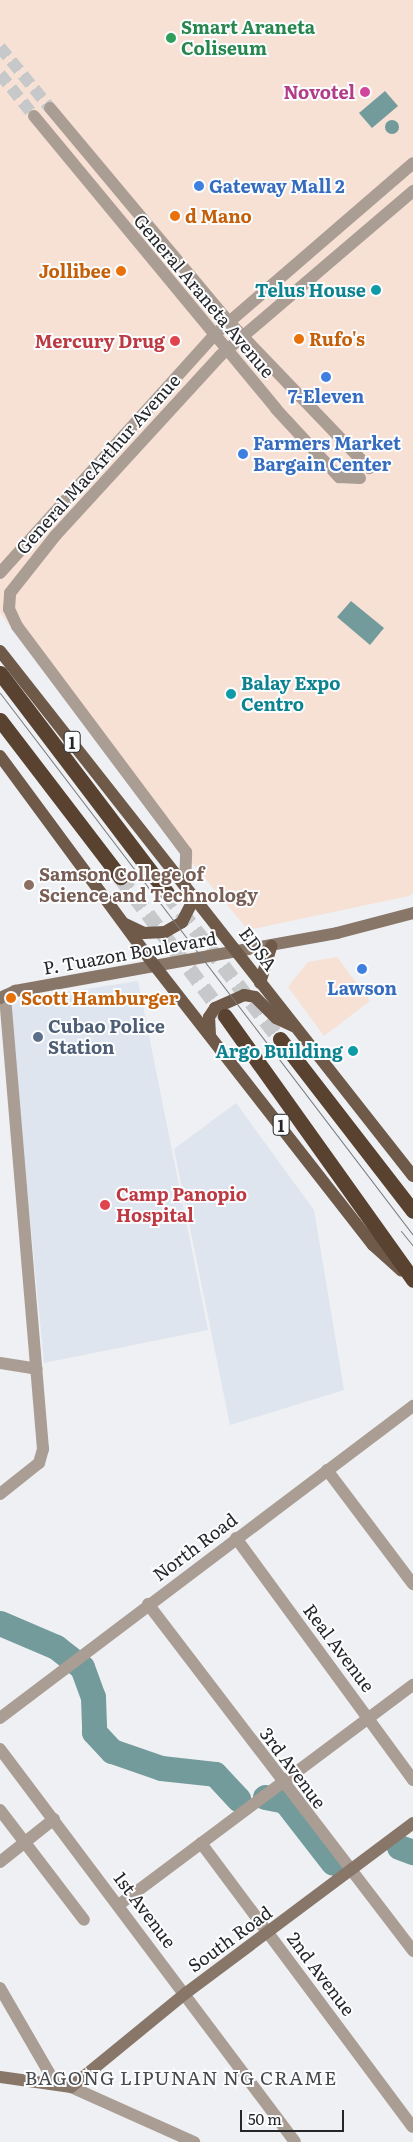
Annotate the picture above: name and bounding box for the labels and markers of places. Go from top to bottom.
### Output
place label: Smart Araneta Coliseum [181,17,315,59]
marker: Smart Araneta Coliseum [165,32,177,44]
place label: Novotel [284,81,355,103]
marker: Novotel [359,86,371,98]
place label: Gateway Mall 2 [209,175,345,197]
marker: Gateway Mall 2 [193,180,205,192]
place label: d Mano [185,205,252,227]
marker: d Mano [169,210,181,222]
place label: Jollibee [39,260,111,282]
marker: Jollibee [115,265,127,277]
place label: Telus House [255,279,366,301]
marker: Telus House [370,284,382,296]
place label: Rufo's [309,328,365,350]
place label: Mercury Drug [35,330,165,352]
marker: Rufo's [293,333,305,345]
marker: Mercury Drug [169,335,181,347]
marker: 7-Eleven [320,371,332,383]
place label: 7-Eleven [288,385,364,407]
place label: Farmers Market Bargain Center [253,433,401,476]
marker: Farmers Market Bargain Center [237,448,249,460]
place label: Balay Expo Centro [241,673,340,716]
marker: Balay Expo Centro [225,688,237,700]
place label: Samson College of Science and Technology [39,864,258,906]
marker: Samson College of Science and Technology [23,879,35,891]
marker: Lawson [356,963,368,975]
place label: Lawson [327,977,397,999]
place label: Scott Hamburger [21,987,179,1009]
marker: Scott Hamburger [5,992,17,1004]
place label: Cubao Police Station [48,1016,165,1058]
marker: Cubao Police Station [32,1031,44,1043]
place label: Argo Building [215,1040,343,1062]
marker: Argo Building [347,1045,359,1057]
place label: Camp Panopio Hospital [116,1184,247,1226]
marker: Camp Panopio Hospital [98,1198,112,1212]

